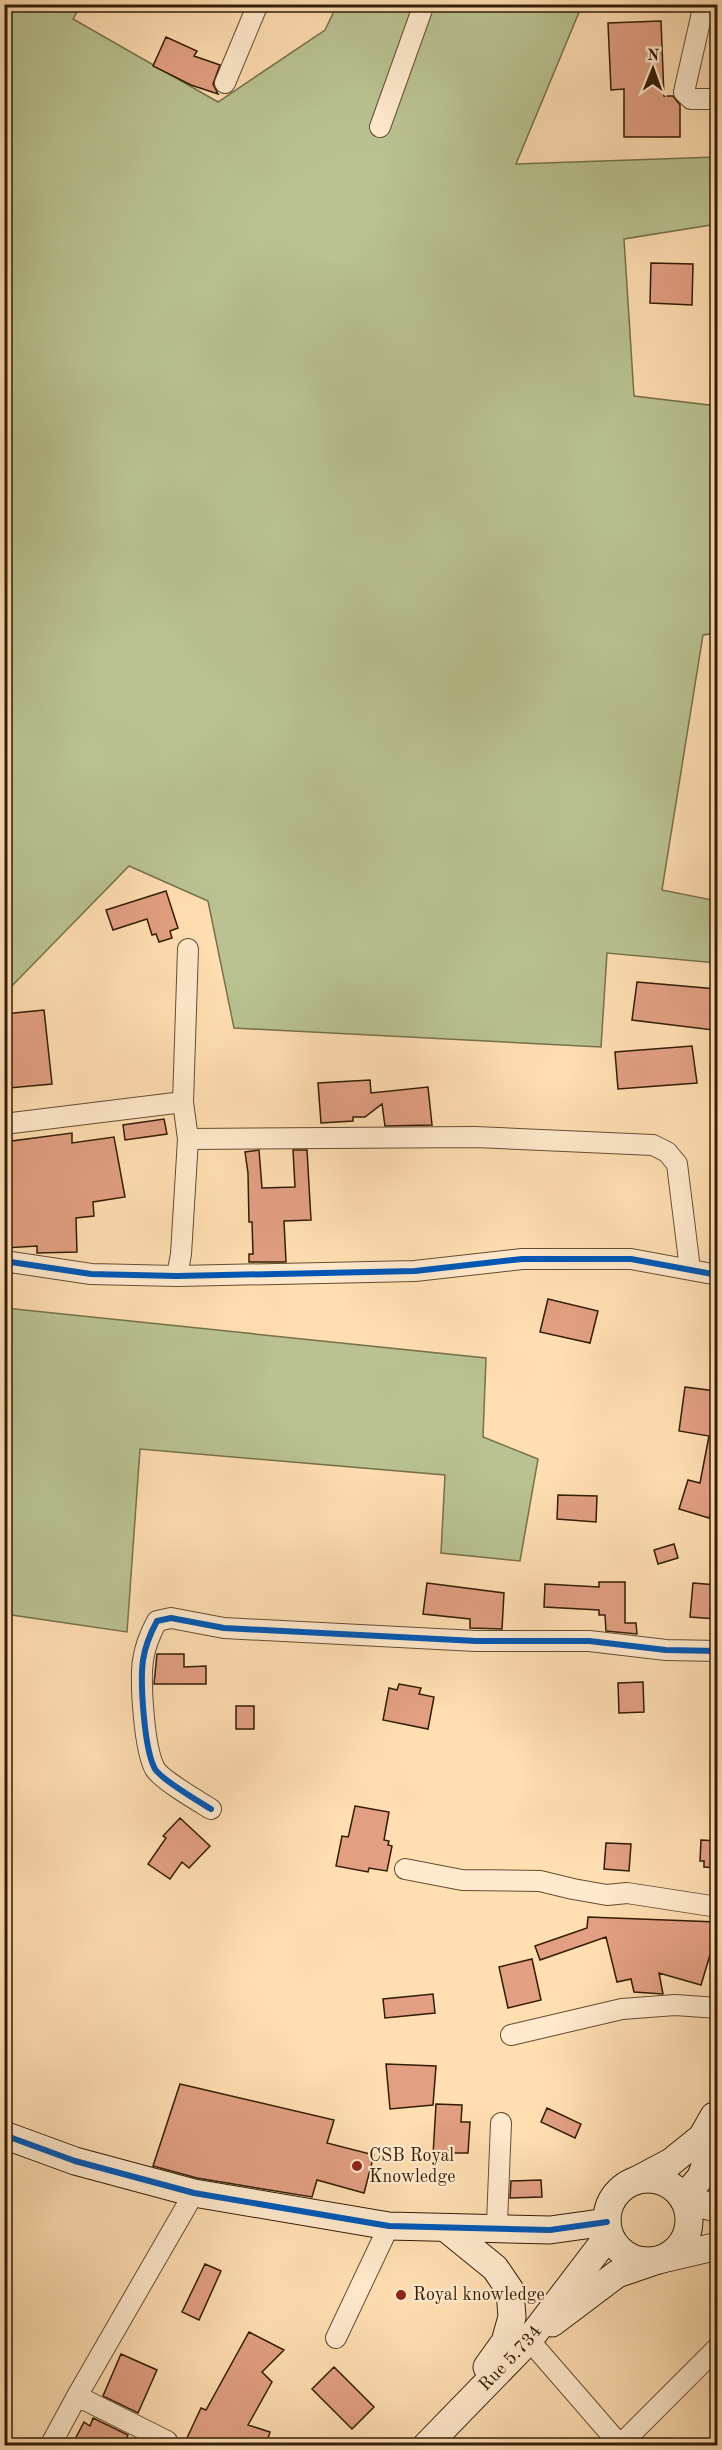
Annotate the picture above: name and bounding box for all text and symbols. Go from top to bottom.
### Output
north arrow [623,39,683,99]
text: N [647,48,660,64]
place label: CSB Royal Knowledge [369,2147,455,2186]
marker: CSB Royal Knowledge [350,2159,364,2173]
place label: Royal knowledge [413,2286,545,2304]
marker: Royal knowledge [394,2288,408,2302]
street label: Rue 5.734 [476,2322,546,2394]

